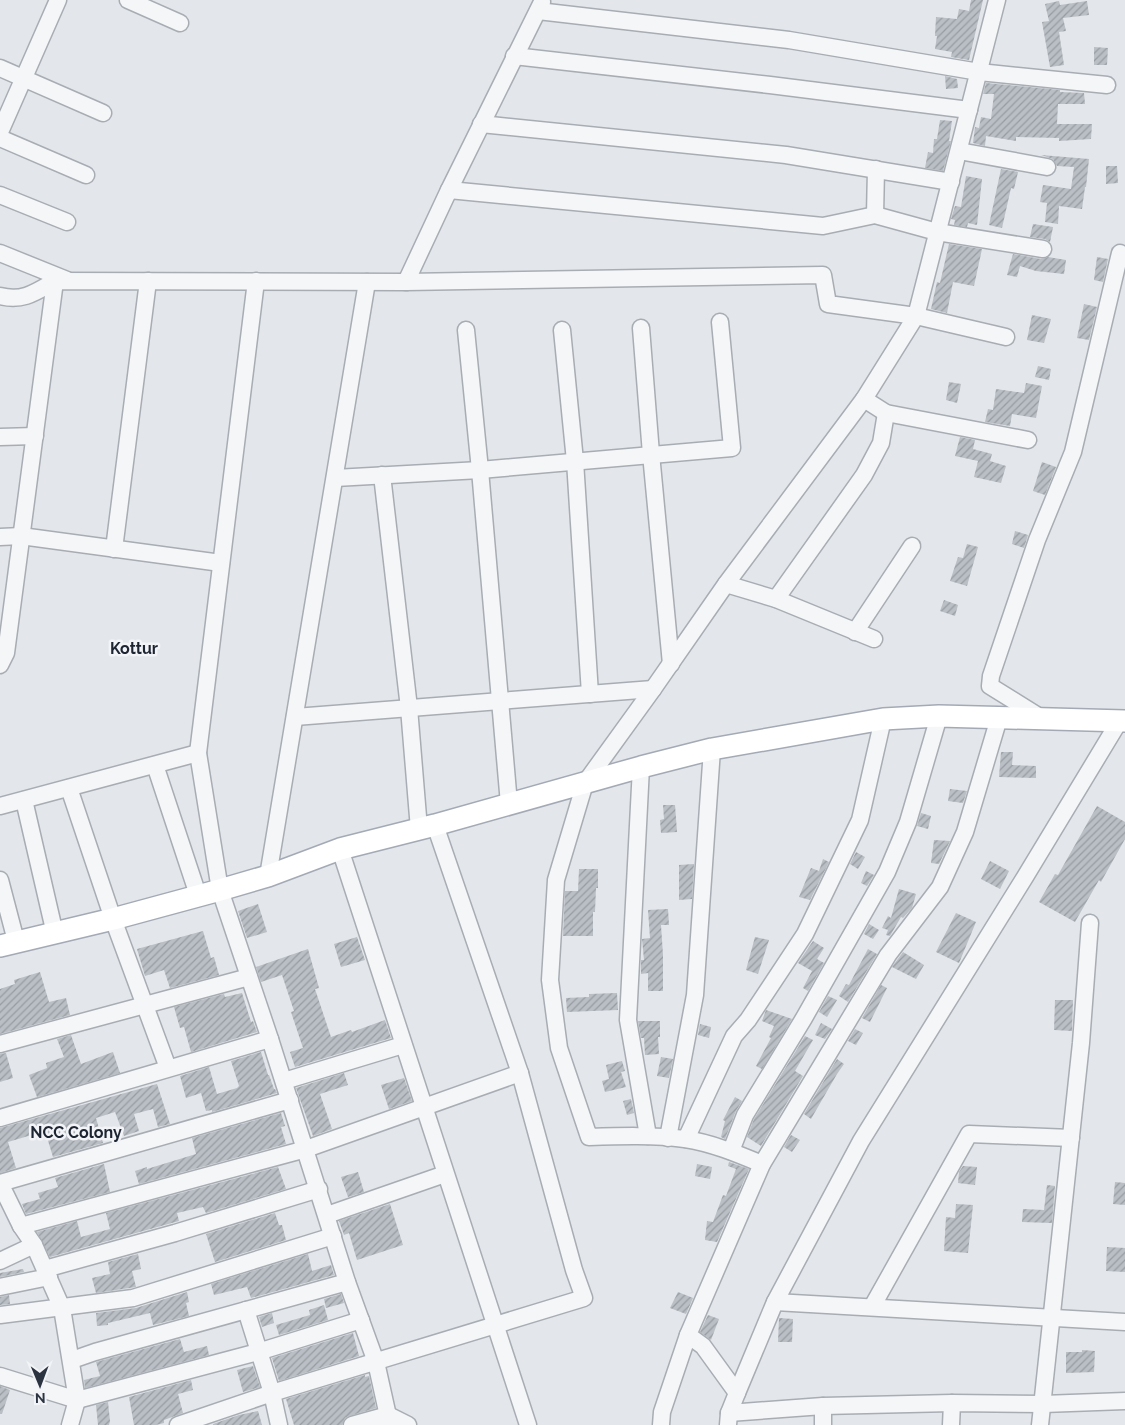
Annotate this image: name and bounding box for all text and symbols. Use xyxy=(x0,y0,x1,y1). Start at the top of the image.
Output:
district label: Kottur xyxy=(110,639,158,658)
district label: NCC Colony xyxy=(30,1123,122,1142)
north arrow xyxy=(15,1360,65,1410)
text: N xyxy=(35,1390,46,1406)

